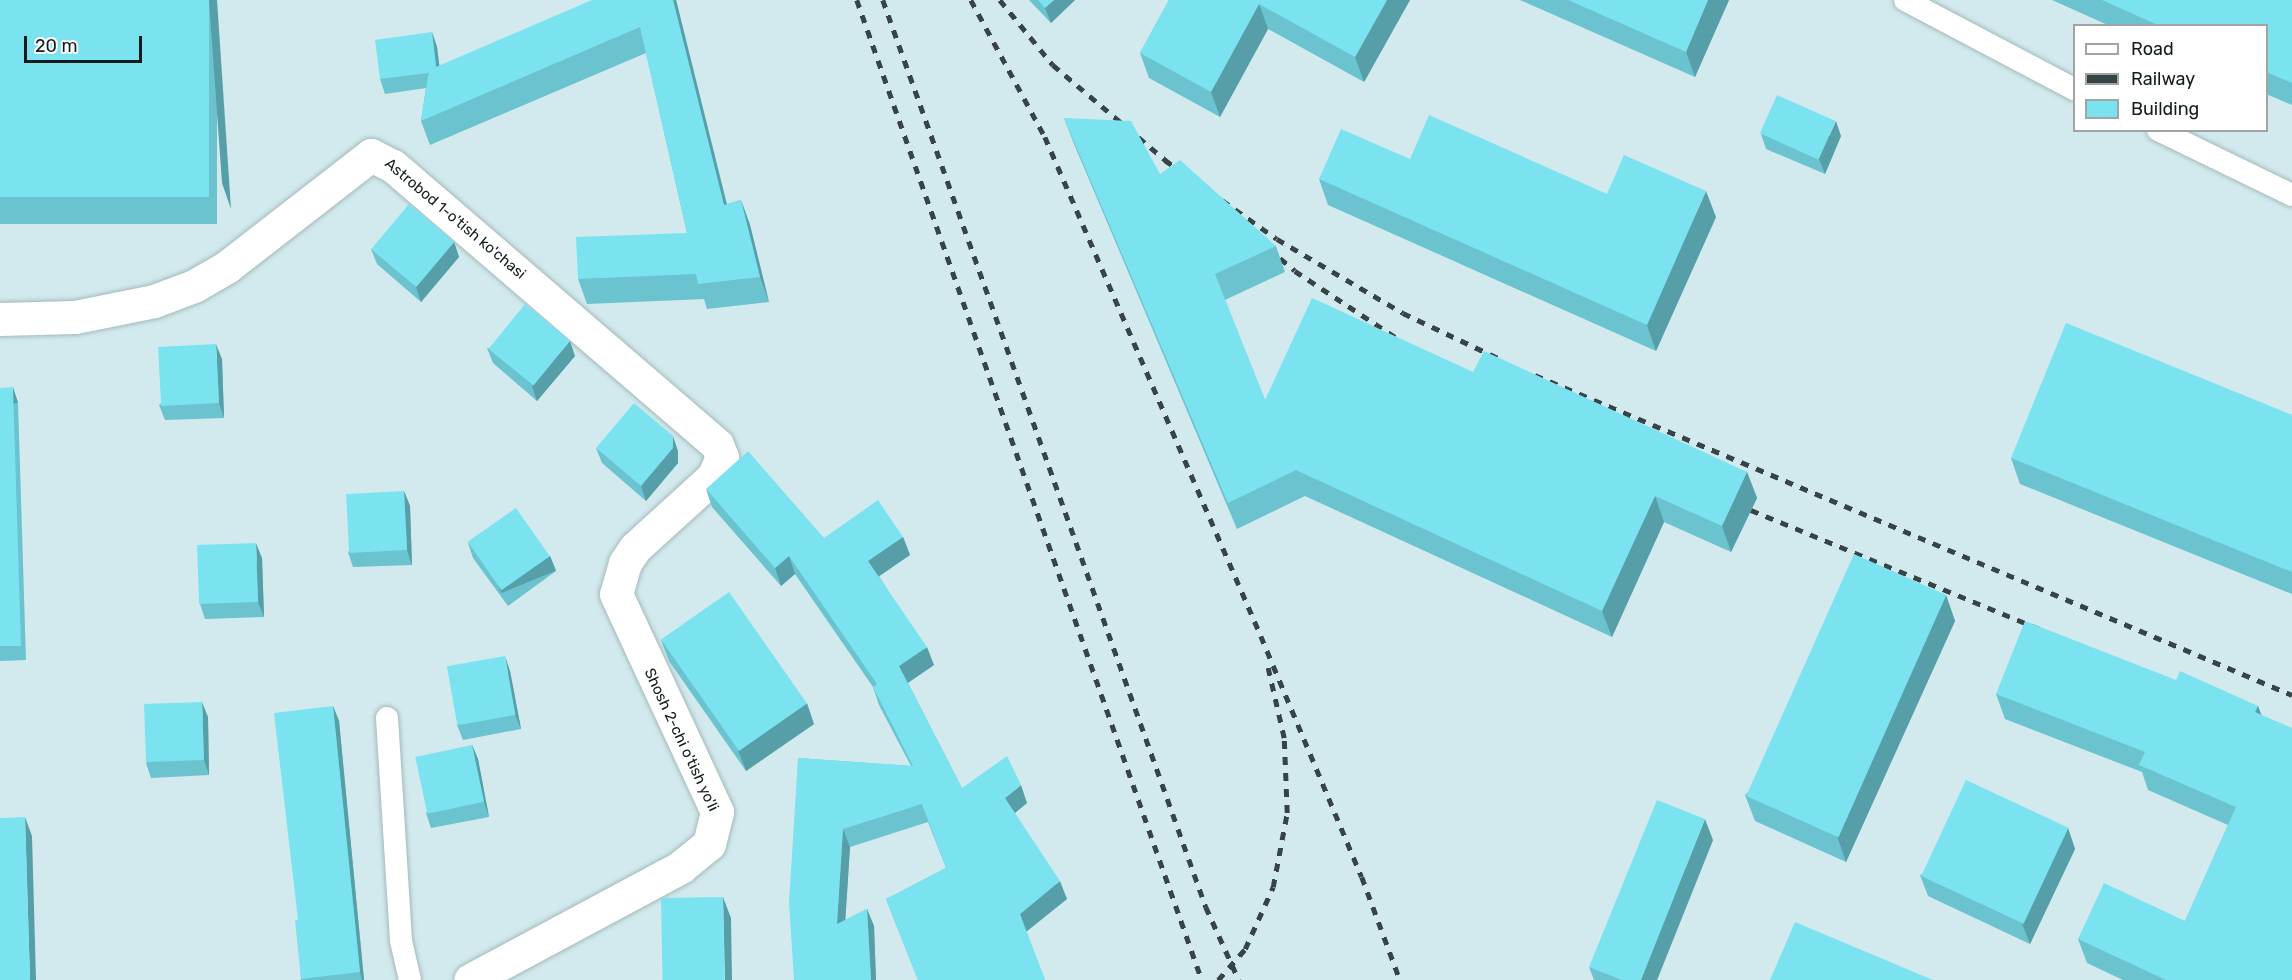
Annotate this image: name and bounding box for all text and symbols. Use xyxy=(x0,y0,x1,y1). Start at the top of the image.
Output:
scale bar xyxy=(27,24,146,62)
legend xyxy=(2073,24,2268,132)
text: 20 m xyxy=(35,35,77,57)
text: Road xyxy=(2131,38,2174,60)
text: Railway xyxy=(2131,68,2195,90)
text: Building xyxy=(2131,98,2199,120)
street label: Astrobod 1-o'tish ko'chasi xyxy=(381,155,529,283)
street label: Shosh 2-chi o'tish yo'li xyxy=(640,665,722,815)

